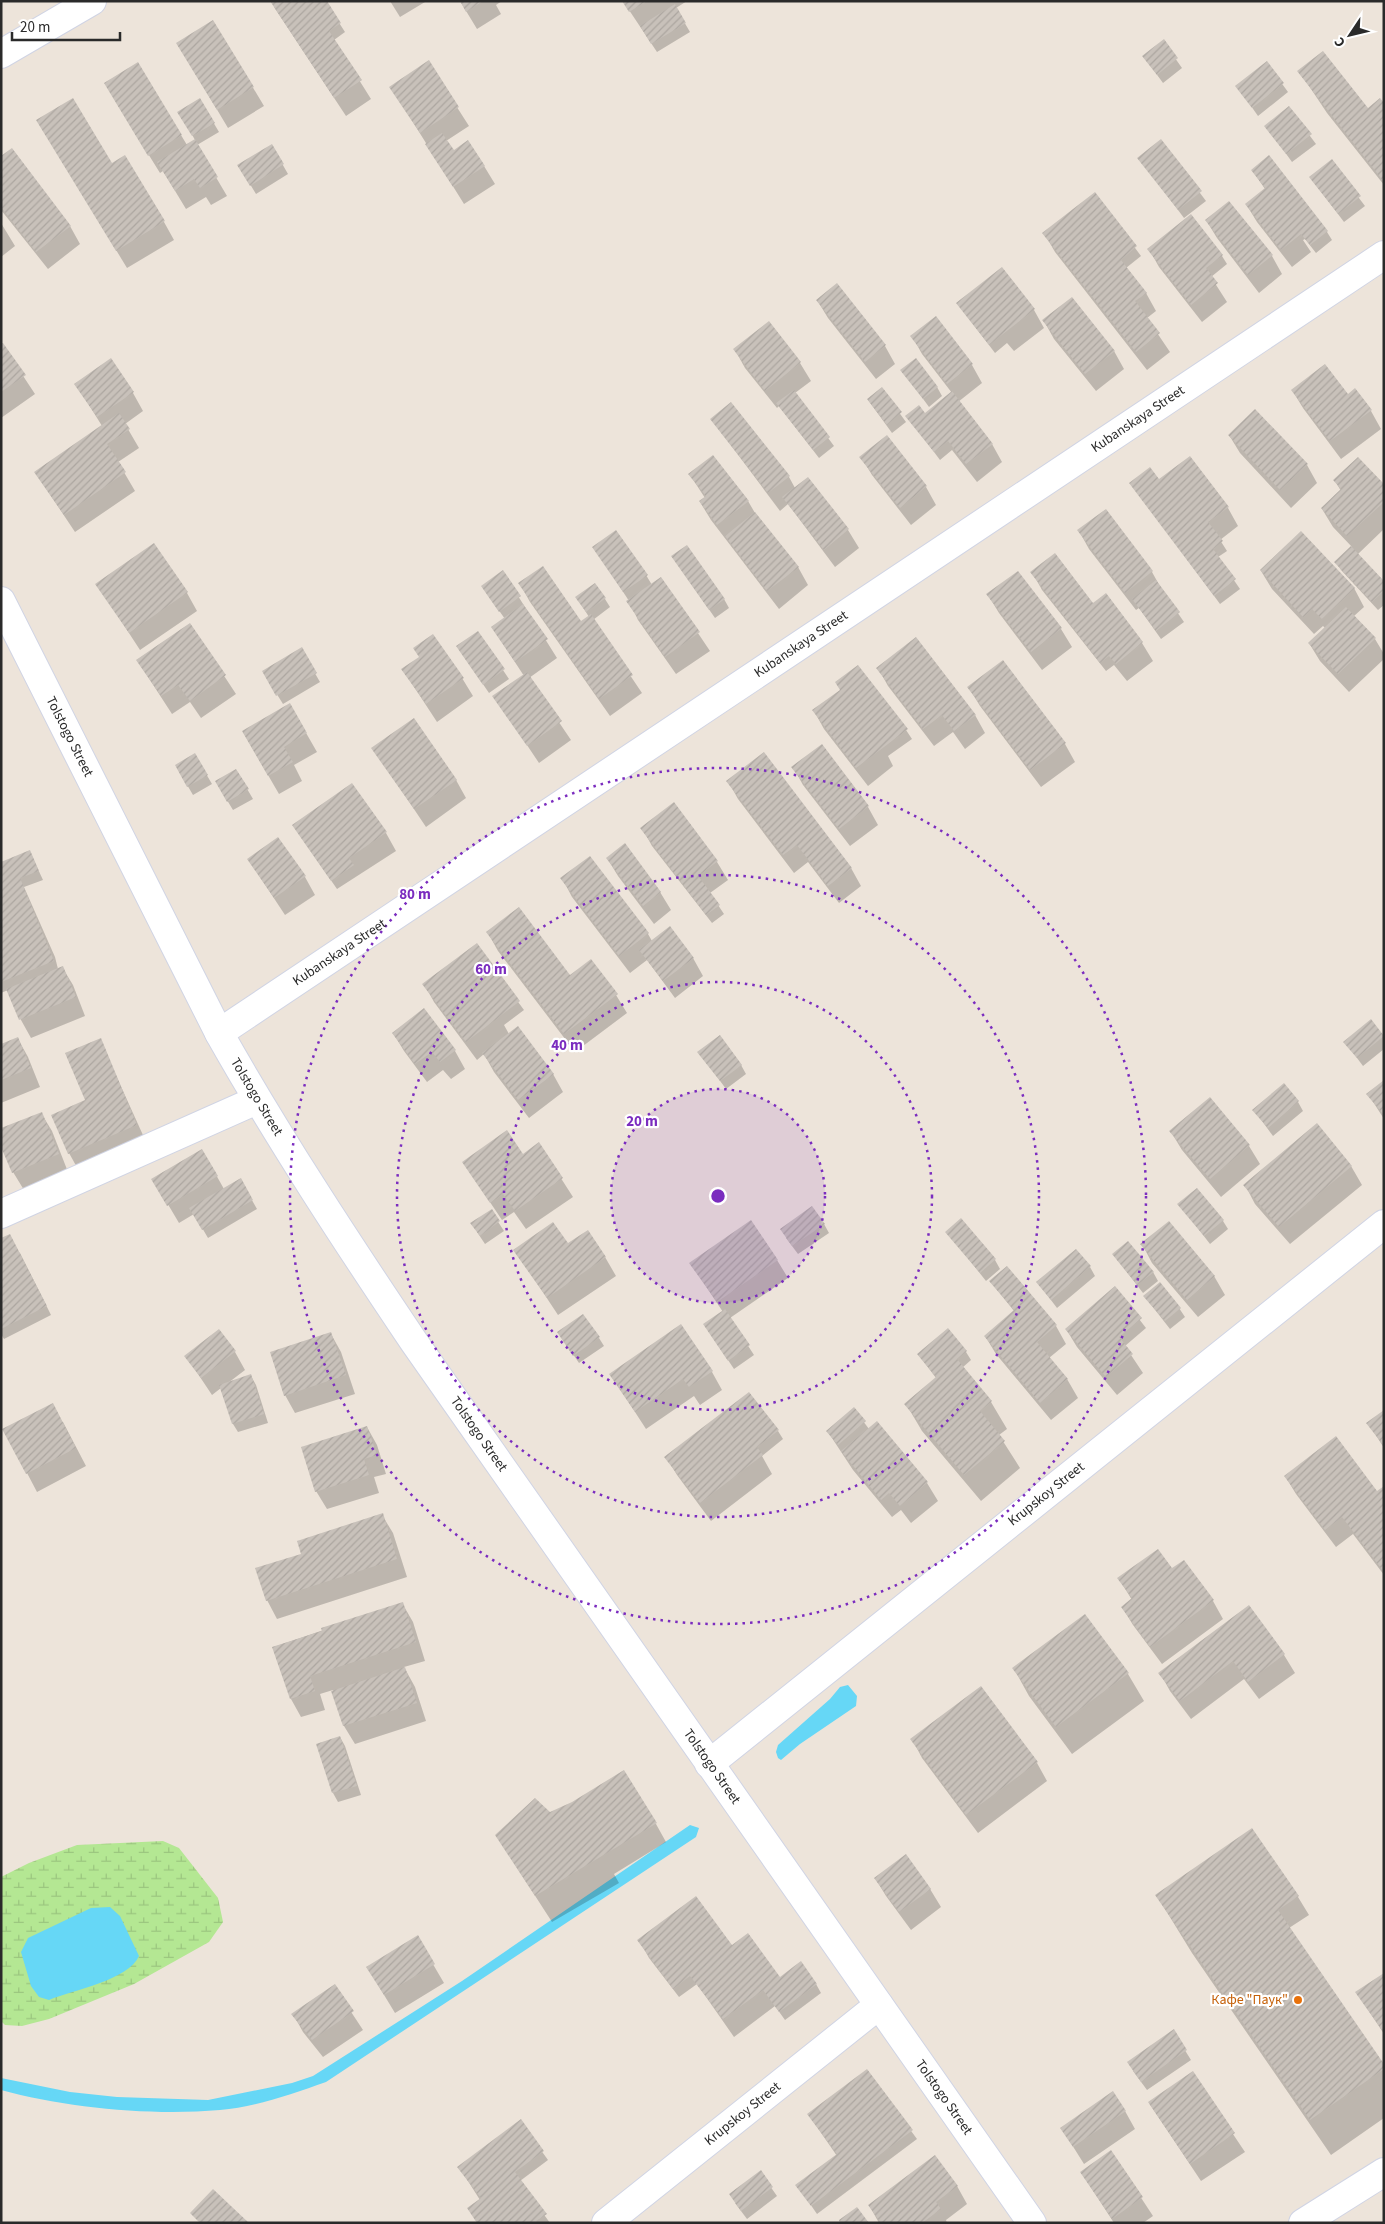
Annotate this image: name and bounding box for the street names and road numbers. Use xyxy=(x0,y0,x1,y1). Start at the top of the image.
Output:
street label: Kubanskaya Street xyxy=(1087,381,1189,458)
street label: Kubanskaya Street xyxy=(750,606,852,683)
street label: Tolstogo Street xyxy=(41,693,98,781)
street label: Kubanskaya Street xyxy=(289,914,391,991)
street label: Tolstogo Street xyxy=(225,1054,288,1140)
street label: Tolstogo Street xyxy=(445,1392,512,1476)
street label: Krupskoy Street xyxy=(1004,1457,1089,1531)
street label: Tolstogo Street xyxy=(678,1725,745,1809)
street label: Tolstogo Street xyxy=(910,2056,977,2139)
street label: Krupskoy Street xyxy=(700,2077,786,2151)

